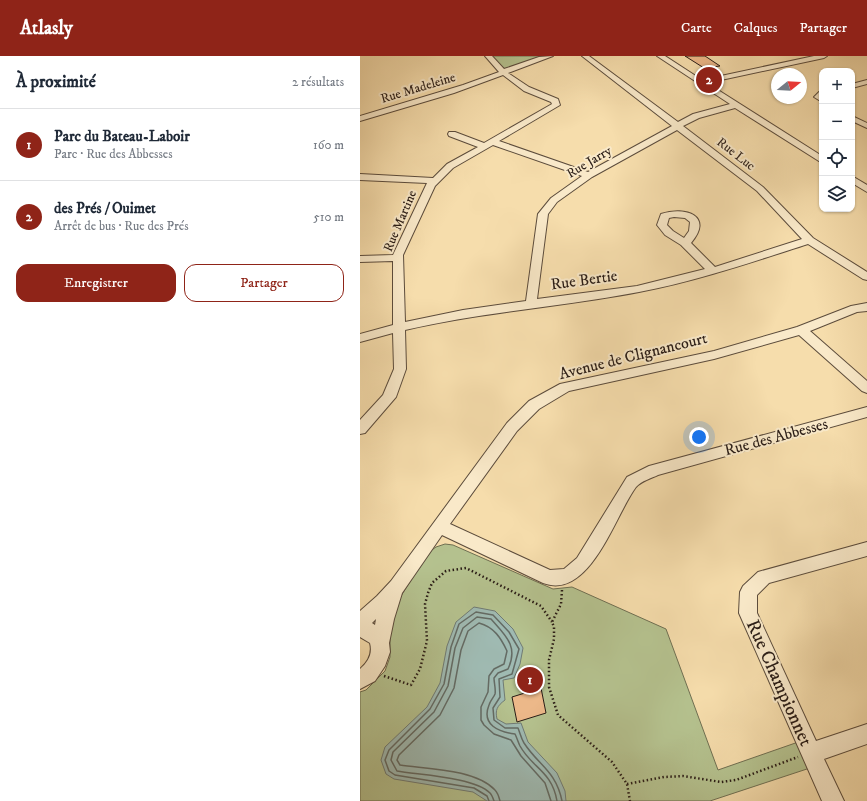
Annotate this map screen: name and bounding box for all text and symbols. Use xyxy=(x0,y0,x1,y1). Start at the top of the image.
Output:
text: Atlasly xyxy=(20,17,73,40)
text: Carte xyxy=(681,19,712,37)
text: Calques xyxy=(734,19,777,37)
text: Partager xyxy=(799,19,847,37)
pin: 2 xyxy=(696,65,722,95)
north arrow xyxy=(771,68,807,104)
map controls xyxy=(819,68,855,212)
button: + xyxy=(819,68,855,104)
street label: Rue Madeleine xyxy=(379,69,457,107)
text: À proximité xyxy=(16,71,96,93)
text: 2 résultats xyxy=(292,74,344,90)
button: − xyxy=(819,104,855,140)
text: Parc du Bateau-Laboir xyxy=(54,127,190,146)
street label: Rue Luc xyxy=(714,134,759,174)
text: 1 xyxy=(27,137,31,153)
text: 160 m xyxy=(313,137,344,153)
button: locate xyxy=(819,140,855,176)
street label: Rue Jarry xyxy=(564,142,615,182)
text: Parc · Rue des Abbesses xyxy=(54,146,173,162)
button: layers xyxy=(819,176,855,212)
street label: Rue Martine xyxy=(380,188,420,254)
text: des Prés / Ouimet xyxy=(54,199,156,218)
text: 2 xyxy=(26,209,32,225)
text: 510 m xyxy=(313,209,344,225)
text: Arrêt de bus · Rue des Prés xyxy=(54,218,189,234)
button: Enregistrer xyxy=(16,264,176,302)
button: Partager xyxy=(184,264,344,302)
street label: Rue Bertie xyxy=(549,265,619,295)
street label: Avenue de Clignancourt xyxy=(557,328,709,384)
street label: Rue des Abbesses xyxy=(722,414,830,460)
your location xyxy=(689,427,709,447)
street label: Rue Championnet xyxy=(741,616,817,750)
pin: 1 xyxy=(517,665,543,695)

